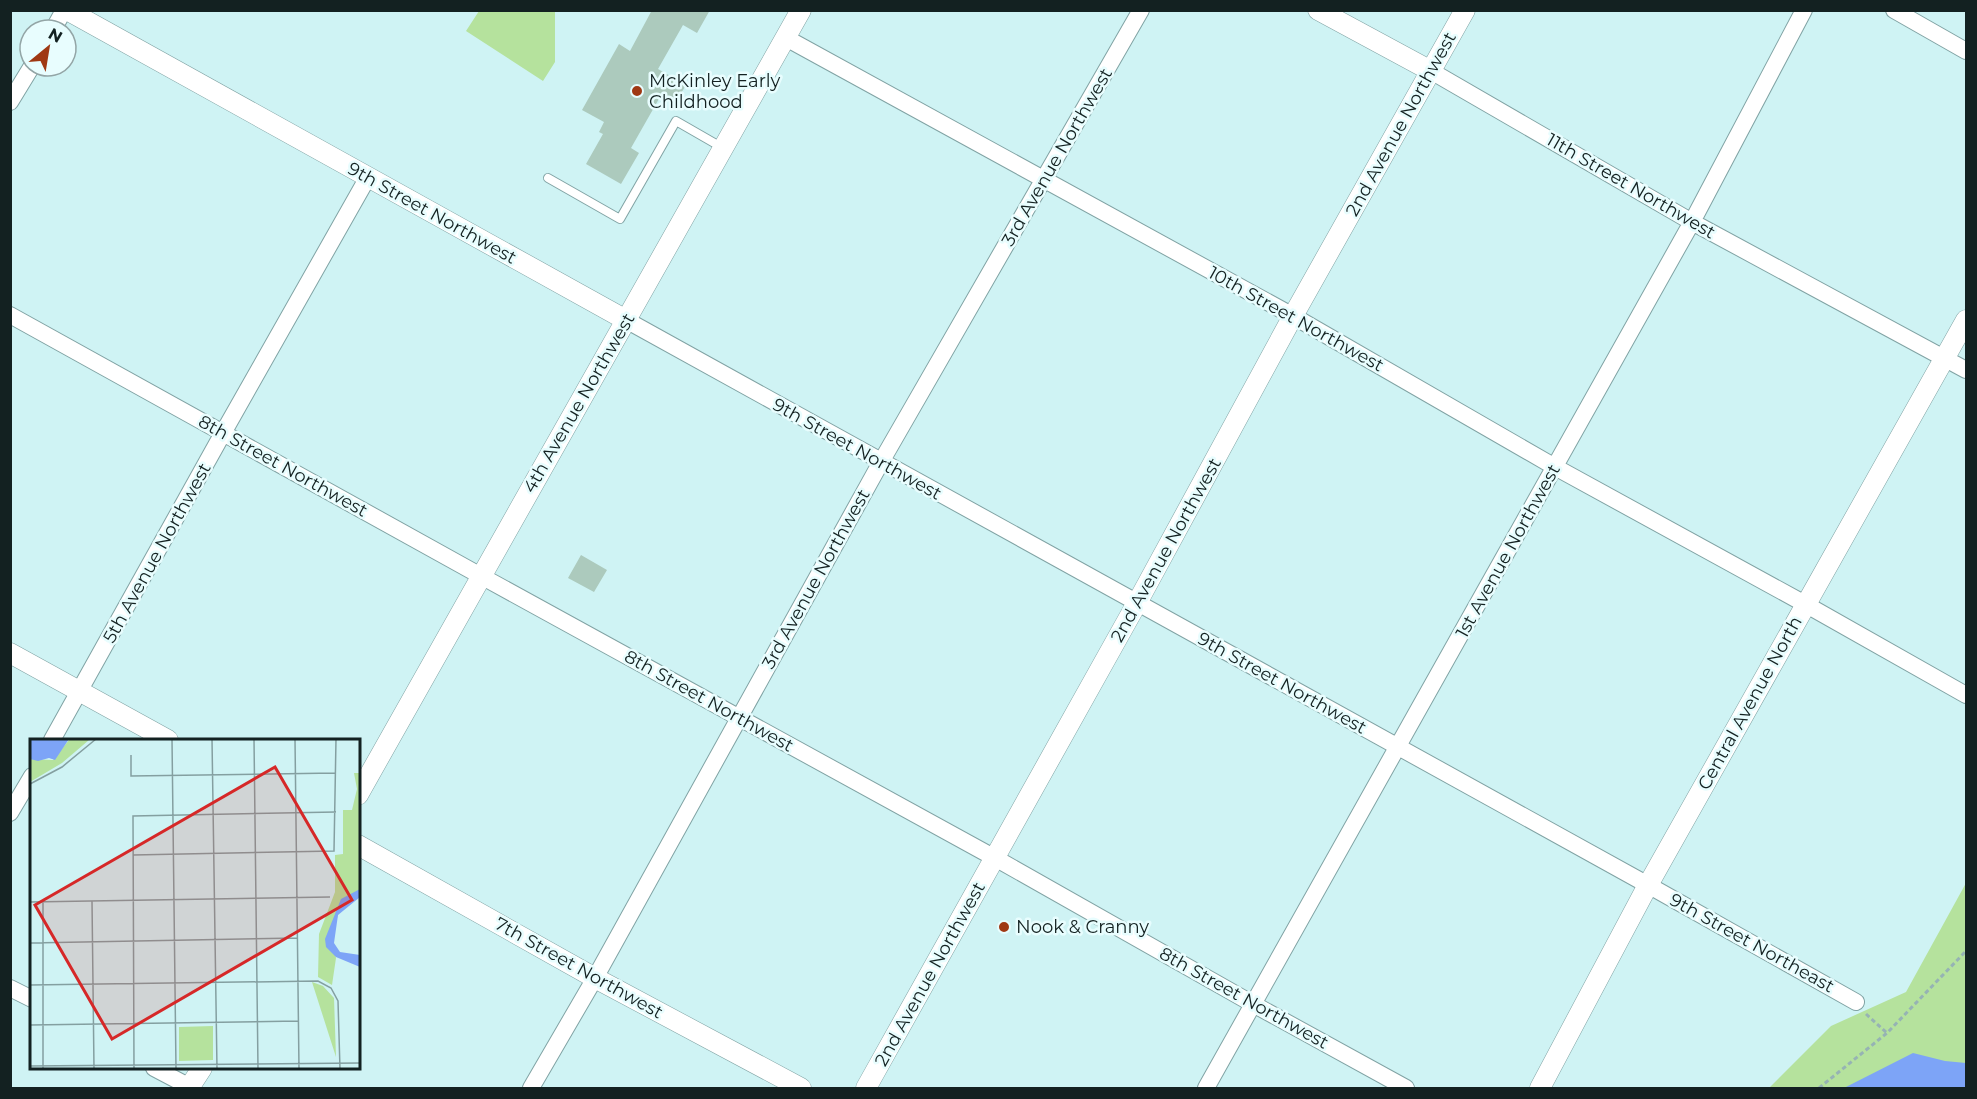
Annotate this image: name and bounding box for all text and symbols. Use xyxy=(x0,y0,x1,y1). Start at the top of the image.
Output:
north arrow xyxy=(18,18,78,78)
text: N xyxy=(45,24,66,47)
street label: 2nd Avenue Northwest xyxy=(1341,28,1461,220)
street label: 3rd Avenue Northwest xyxy=(997,64,1117,250)
place label: McKinley Early Childhood xyxy=(649,70,781,113)
marker: McKinley Early Childhood xyxy=(630,84,644,98)
street label: 11th Street Northwest xyxy=(1543,129,1719,243)
street label: 9th Street Northwest xyxy=(344,157,520,269)
street label: 10th Street Northwest xyxy=(1204,262,1388,376)
street label: 4th Avenue Northwest xyxy=(518,309,640,497)
street label: 9th Street Northwest xyxy=(769,393,945,505)
street label: 8th Street Northwest xyxy=(195,410,371,522)
street label: 2nd Avenue Northwest xyxy=(1106,454,1226,646)
street label: 5th Avenue Northwest xyxy=(98,459,216,647)
street label: 1st Avenue Northwest xyxy=(1451,460,1565,642)
street label: 3rd Avenue Northwest xyxy=(757,485,875,673)
street label: Central Avenue North xyxy=(1693,612,1807,794)
street label: 9th Street Northwest xyxy=(1194,627,1370,739)
street label: 8th Street Northwest xyxy=(621,645,797,757)
inset map xyxy=(30,739,360,1069)
street label: 2nd Avenue Northwest xyxy=(870,878,990,1070)
street label: 9th Street Northeast xyxy=(1666,889,1838,997)
street label: 7th Street Northwest xyxy=(491,913,667,1023)
place label: Nook & Cranny xyxy=(1016,916,1149,938)
marker: Nook & Cranny xyxy=(997,920,1011,934)
street label: 8th Street Northwest xyxy=(1156,942,1332,1054)

